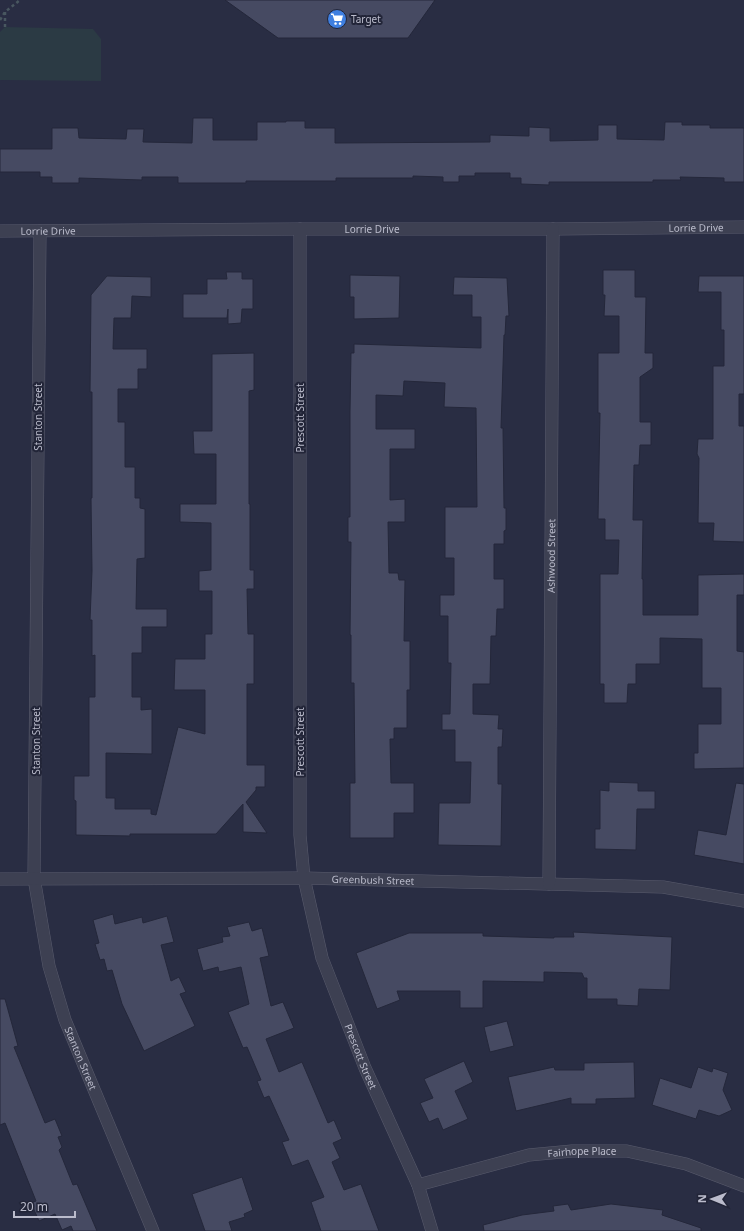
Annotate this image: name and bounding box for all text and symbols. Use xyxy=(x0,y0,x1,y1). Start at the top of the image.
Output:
supermarket icon: Target xyxy=(326,8,348,30)
place label: Target xyxy=(351,12,381,26)
street label: Lorrie Drive xyxy=(668,220,724,235)
street label: Lorrie Drive xyxy=(344,222,400,236)
street label: Lorrie Drive xyxy=(20,223,76,238)
street label: Stanton Street xyxy=(31,383,45,451)
street label: Prescott Street xyxy=(293,383,307,453)
street label: Ashwood Street xyxy=(544,519,558,593)
street label: Stanton Street xyxy=(29,707,43,775)
street label: Prescott Street xyxy=(293,707,307,777)
street label: Greenbush Street xyxy=(332,872,415,888)
street label: Prescott Street xyxy=(341,1022,381,1092)
street label: Stanton Street xyxy=(61,1024,101,1092)
street label: Fairhope Place xyxy=(547,1144,617,1160)
north arrow xyxy=(692,1179,732,1219)
scale bar xyxy=(14,1193,75,1219)
text: N xyxy=(694,1194,709,1203)
text: 20 m xyxy=(20,1198,48,1215)

